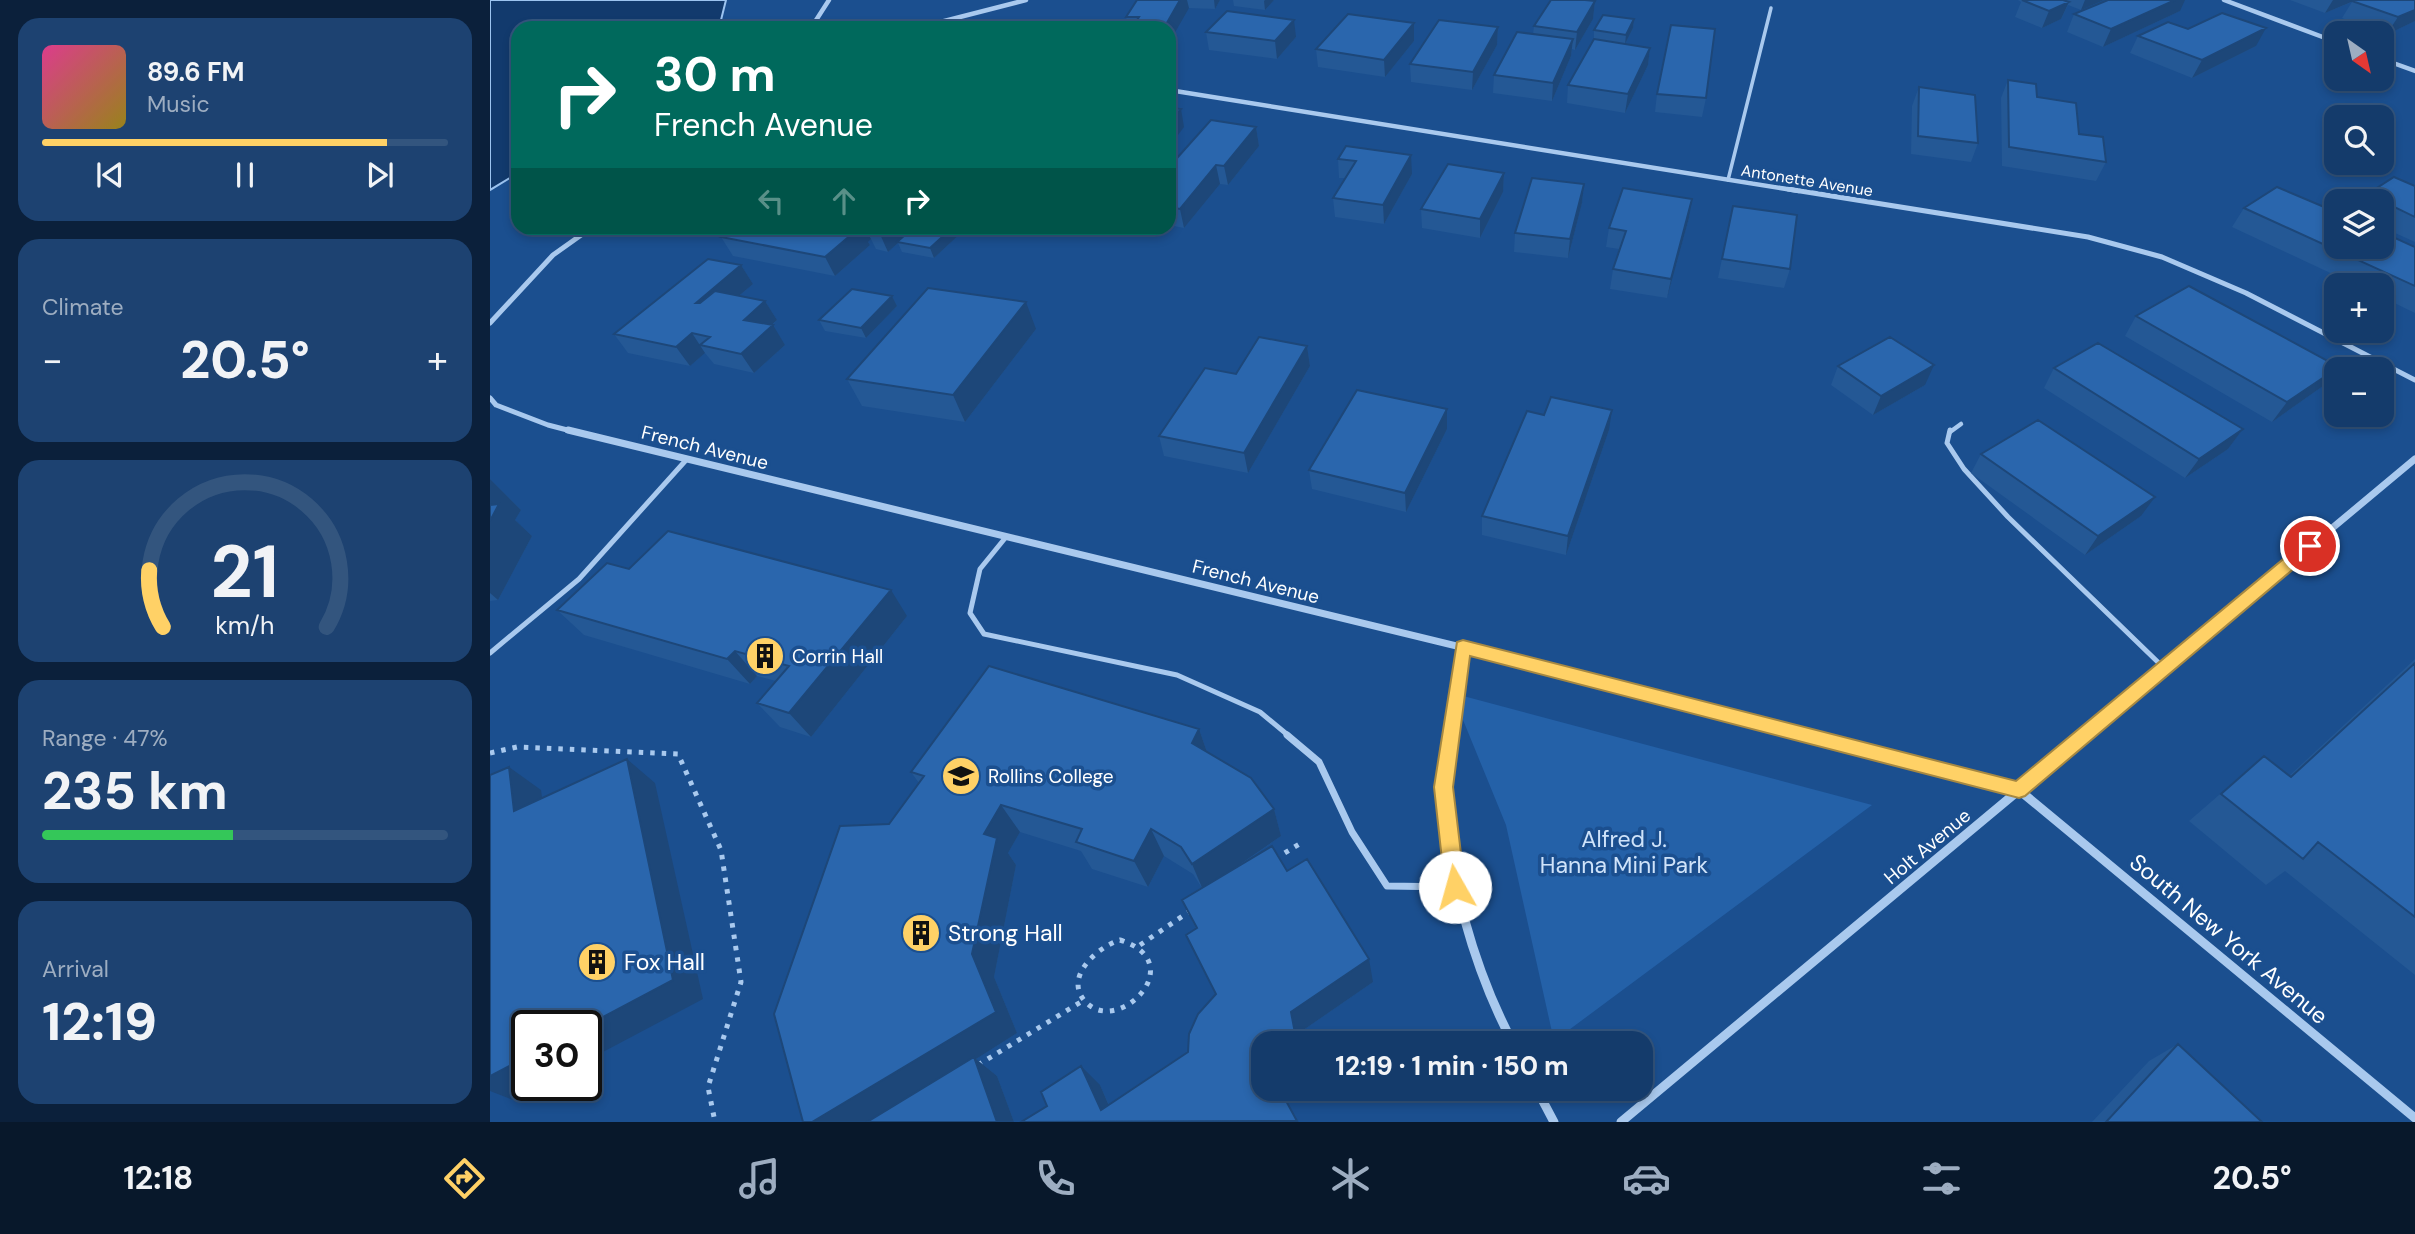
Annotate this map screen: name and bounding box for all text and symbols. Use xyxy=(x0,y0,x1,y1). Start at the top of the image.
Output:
north arrow xyxy=(2324,21,2394,91)
map controls xyxy=(2324,21,2394,427)
text: 30 m xyxy=(654,42,776,106)
icon: right xyxy=(539,49,630,140)
text: 89.6 FM xyxy=(147,55,244,89)
text: Music xyxy=(147,89,210,119)
text: French Avenue xyxy=(654,104,873,146)
button: search xyxy=(2324,105,2394,175)
icon: previous xyxy=(91,156,129,194)
icon: pause xyxy=(226,156,264,194)
icon: next xyxy=(361,156,399,194)
street label: Antonette Avenue xyxy=(1739,160,1874,201)
icon: left xyxy=(752,182,790,220)
icon: ahead xyxy=(825,182,863,220)
icon: right xyxy=(898,182,936,220)
button: layers xyxy=(2324,189,2394,259)
button: + xyxy=(2324,273,2394,343)
text: Climate xyxy=(42,292,124,322)
text: 20.5° xyxy=(180,326,310,394)
text: − xyxy=(42,335,63,385)
text: + xyxy=(427,335,448,385)
button: − xyxy=(2324,357,2394,427)
street label: French Avenue xyxy=(639,420,771,475)
pin xyxy=(2280,516,2340,576)
text: 21 xyxy=(211,525,279,620)
icon: arrive xyxy=(2291,527,2329,565)
street label: French Avenue xyxy=(1190,554,1322,609)
text: km/h xyxy=(215,609,275,642)
building icon: Corrin Hall xyxy=(744,635,786,677)
place label: Corrin Hall xyxy=(792,644,883,669)
text: Range · 47% xyxy=(42,723,168,753)
school or university icon: Rollins College xyxy=(940,755,982,797)
text: 235 km xyxy=(42,757,228,825)
place label: Rollins College xyxy=(988,764,1114,789)
street label: Holt Avenue xyxy=(1879,803,1976,890)
park label: Alfred J. Hanna Mini Park xyxy=(1540,824,1709,880)
street label: South New York Avenue xyxy=(2124,847,2334,1031)
position arrow xyxy=(1418,850,1492,924)
building icon: Strong Hall xyxy=(900,912,942,954)
place label: Strong Hall xyxy=(948,918,1063,948)
building icon: Fox Hall xyxy=(576,941,618,983)
place label: Fox Hall xyxy=(624,947,705,977)
text: Arrival xyxy=(42,954,109,984)
text: 12:19 xyxy=(42,988,157,1056)
speed limit sign: 30 xyxy=(511,1010,602,1101)
text: 12:19 · 1 min · 150 m xyxy=(1335,1049,1569,1083)
icon: directions xyxy=(440,1154,489,1203)
icon: music xyxy=(735,1154,784,1203)
icon: phone xyxy=(1031,1154,1080,1203)
icon: climate xyxy=(1326,1154,1375,1203)
icon: car xyxy=(1622,1154,1671,1203)
icon: filters xyxy=(1917,1154,1966,1203)
text: 12:18 xyxy=(123,1157,193,1199)
text: 20.5° xyxy=(2213,1157,2292,1199)

